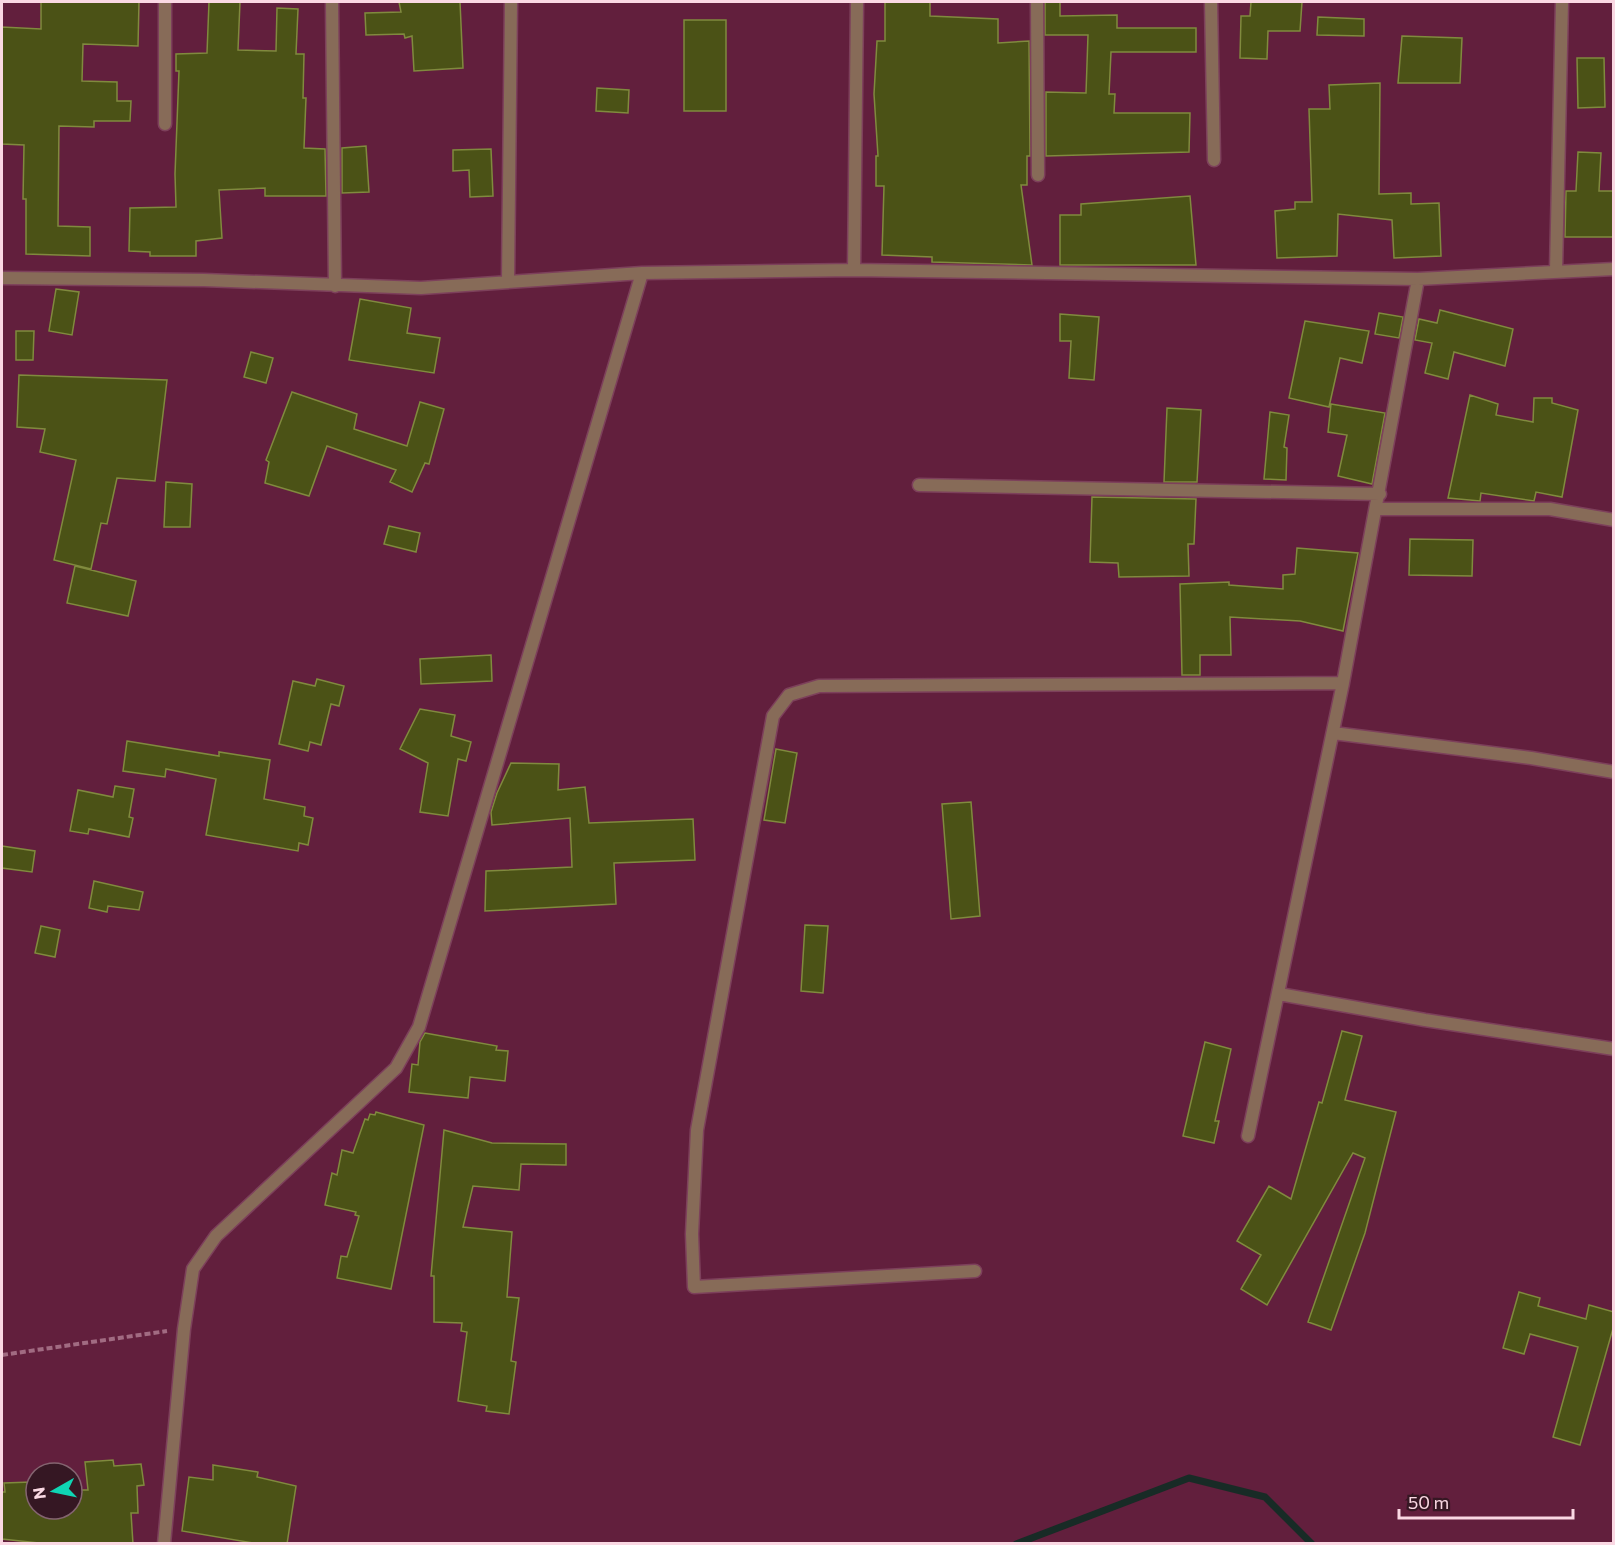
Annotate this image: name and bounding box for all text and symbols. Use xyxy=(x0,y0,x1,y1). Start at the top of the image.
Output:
north arrow xyxy=(24,1461,84,1521)
scale bar xyxy=(1399,1482,1573,1520)
text: N xyxy=(28,1486,49,1501)
text: 50 m xyxy=(1408,1491,1449,1513)

